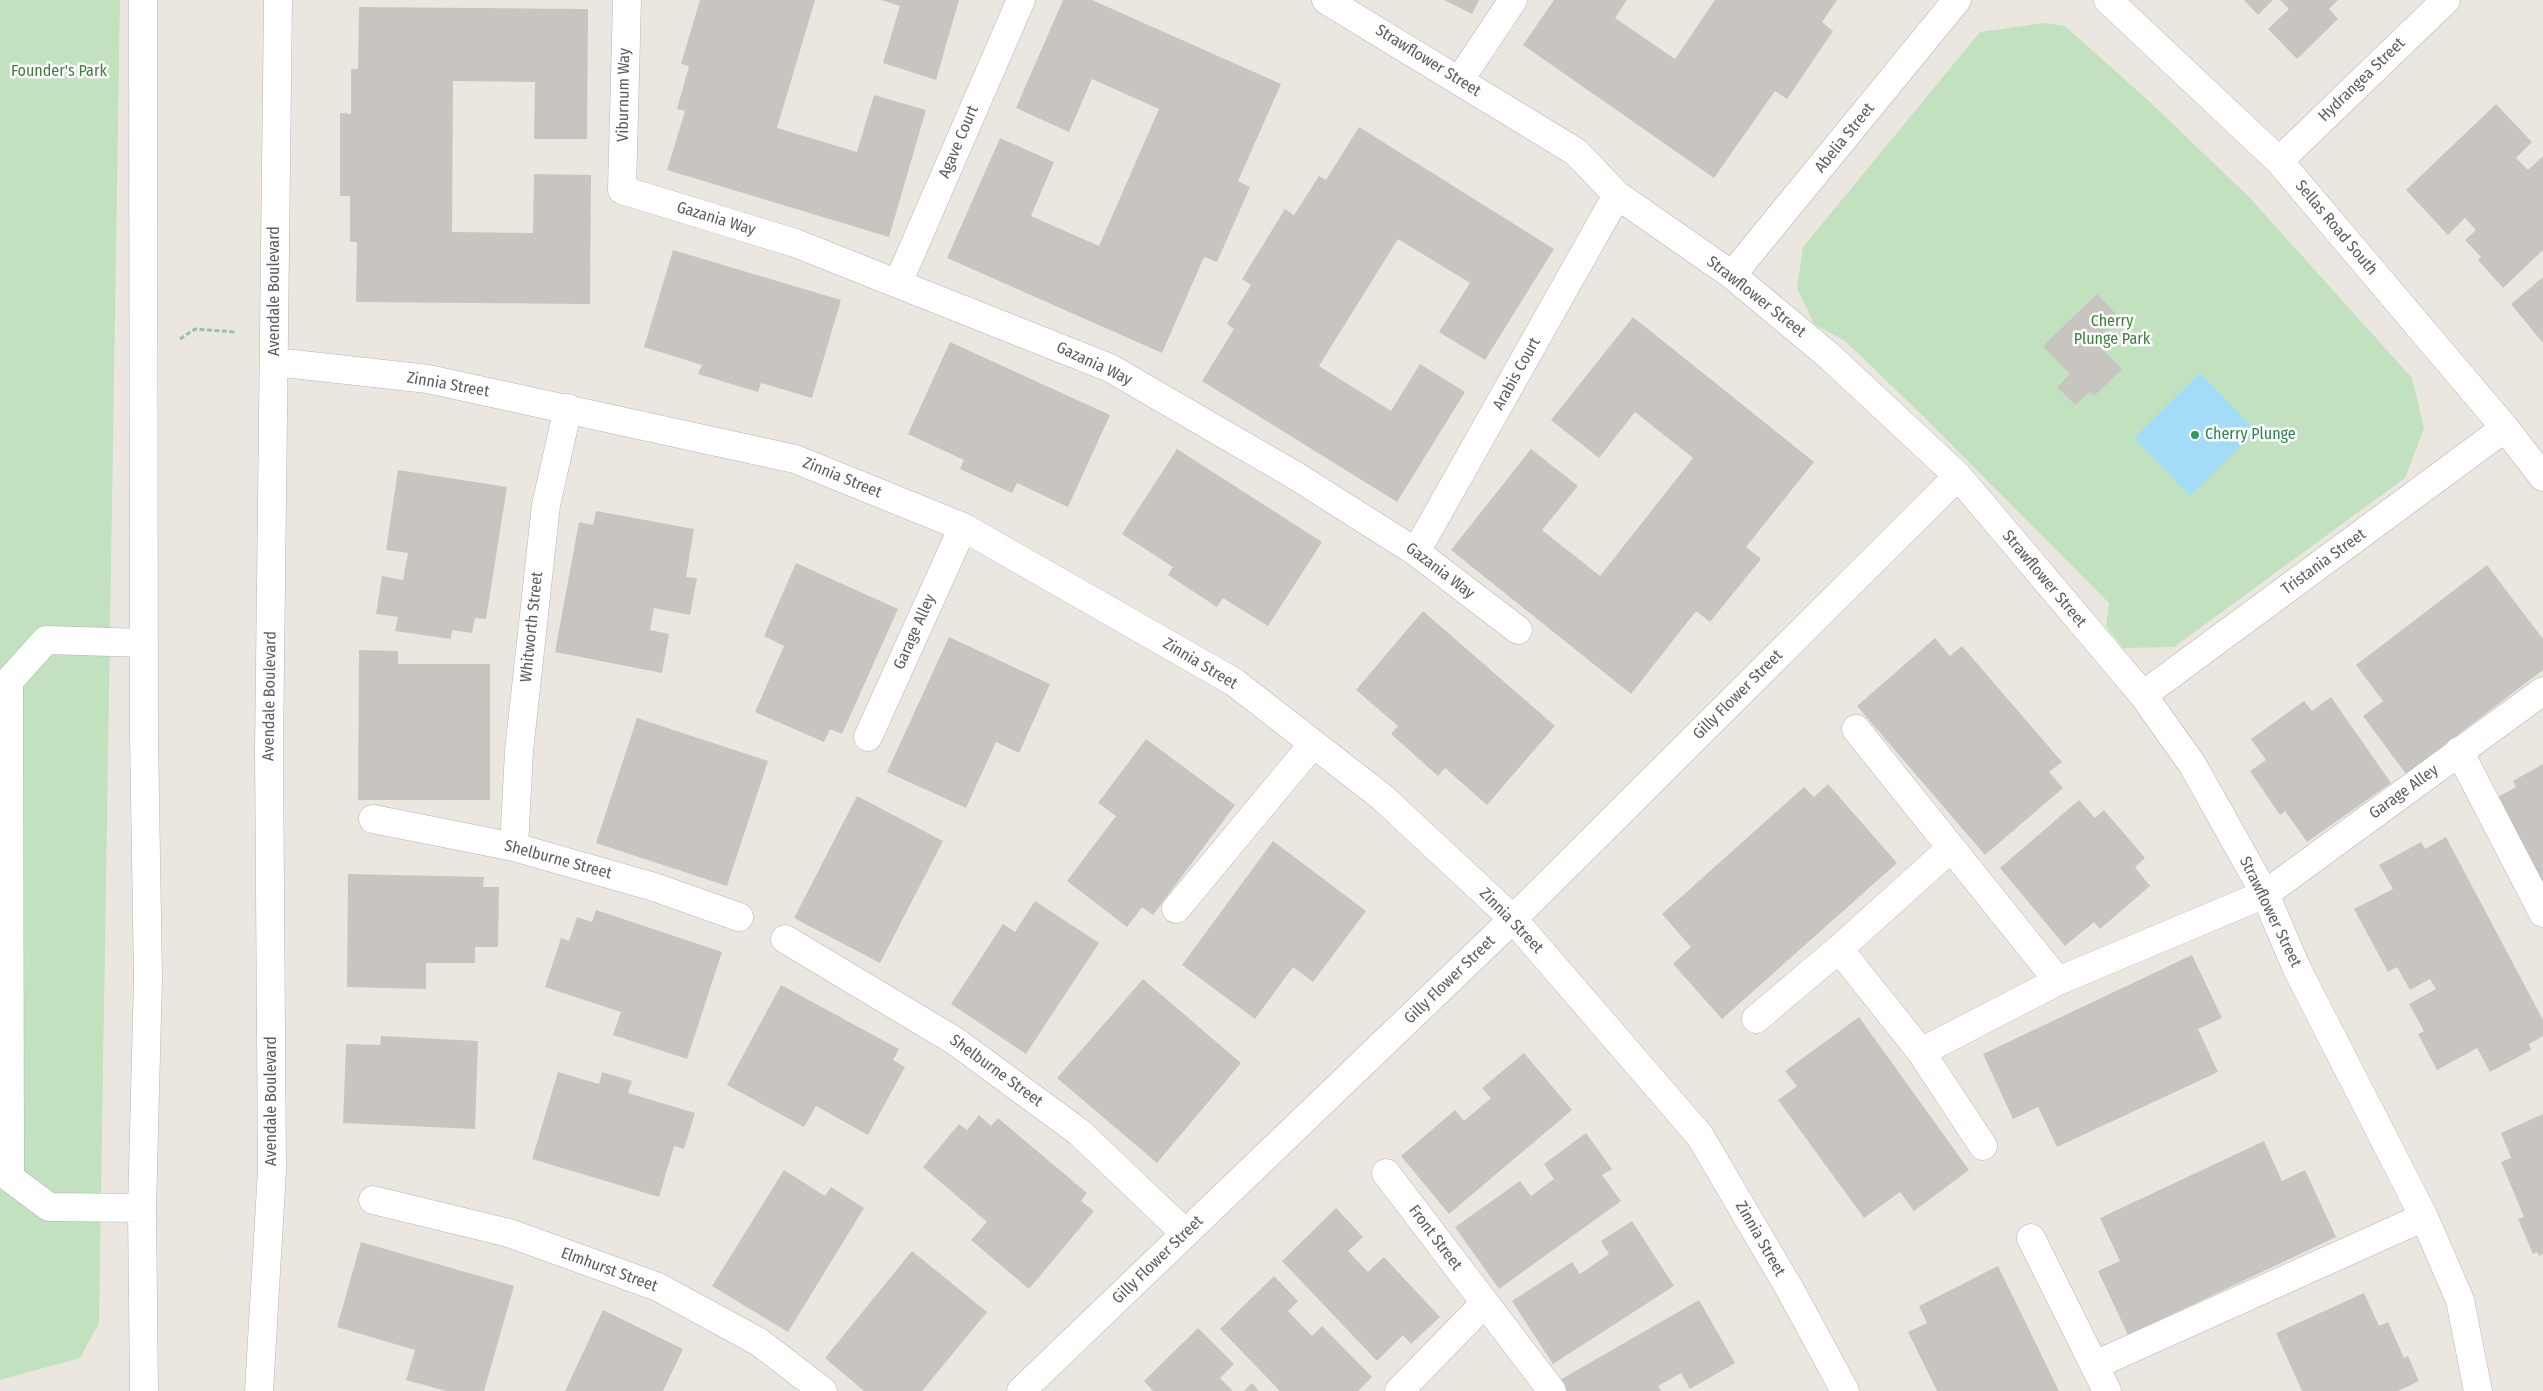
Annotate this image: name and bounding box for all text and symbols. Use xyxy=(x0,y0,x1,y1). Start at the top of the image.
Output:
street label: Strawflower Street xyxy=(1372,21,1484,101)
street label: Hydrangea Street xyxy=(2315,34,2409,126)
street label: Viburnum Way xyxy=(614,48,634,142)
park label: Founder's Park xyxy=(11,62,107,82)
street label: Abelia Street xyxy=(1811,99,1879,177)
street label: Agave Court xyxy=(935,103,983,181)
street label: Sellas Road South xyxy=(2291,177,2381,279)
street label: Gazania Way xyxy=(674,198,758,240)
street label: Avendale Boulevard xyxy=(265,226,285,356)
street label: Strawflower Street xyxy=(1703,252,1809,342)
park label: Cherry Plunge Park xyxy=(2074,312,2150,350)
street label: Arabis Court xyxy=(1489,334,1545,414)
street label: Gazania Way xyxy=(1053,338,1135,390)
street label: Zinnia Street xyxy=(405,368,491,402)
place label: Cherry Plunge xyxy=(2205,425,2296,445)
marker: Cherry Plunge xyxy=(2189,429,2201,441)
street label: Zinnia Street xyxy=(800,453,884,503)
street label: Tristania Street xyxy=(2278,525,2370,599)
street label: Strawflower Street xyxy=(1998,527,2090,631)
street label: Gazania Way xyxy=(1402,539,1478,603)
street label: Whitworth Street xyxy=(517,571,547,683)
street label: Garage Alley xyxy=(890,591,940,673)
street label: Avendale Boulevard xyxy=(259,631,281,761)
street label: Zinnia Street xyxy=(1159,634,1241,694)
street label: Gilly Flower Street xyxy=(1689,646,1787,744)
street label: Garage Alley xyxy=(2366,761,2442,823)
street label: Shelburne Street xyxy=(502,836,614,884)
street label: Strawflower Street xyxy=(2235,854,2305,970)
street label: Zinnia Street xyxy=(1475,884,1547,958)
street label: Gilly Flower Street xyxy=(1401,932,1499,1028)
street label: Shelburne Street xyxy=(946,1031,1046,1111)
street label: Avendale Boulevard xyxy=(262,1036,282,1166)
street label: Zinnia Street xyxy=(1731,1198,1789,1280)
street label: Front Street xyxy=(1404,1202,1466,1274)
street label: Gilly Flower Street xyxy=(1109,1212,1207,1308)
street label: Elmhurst Street xyxy=(558,1244,660,1296)

